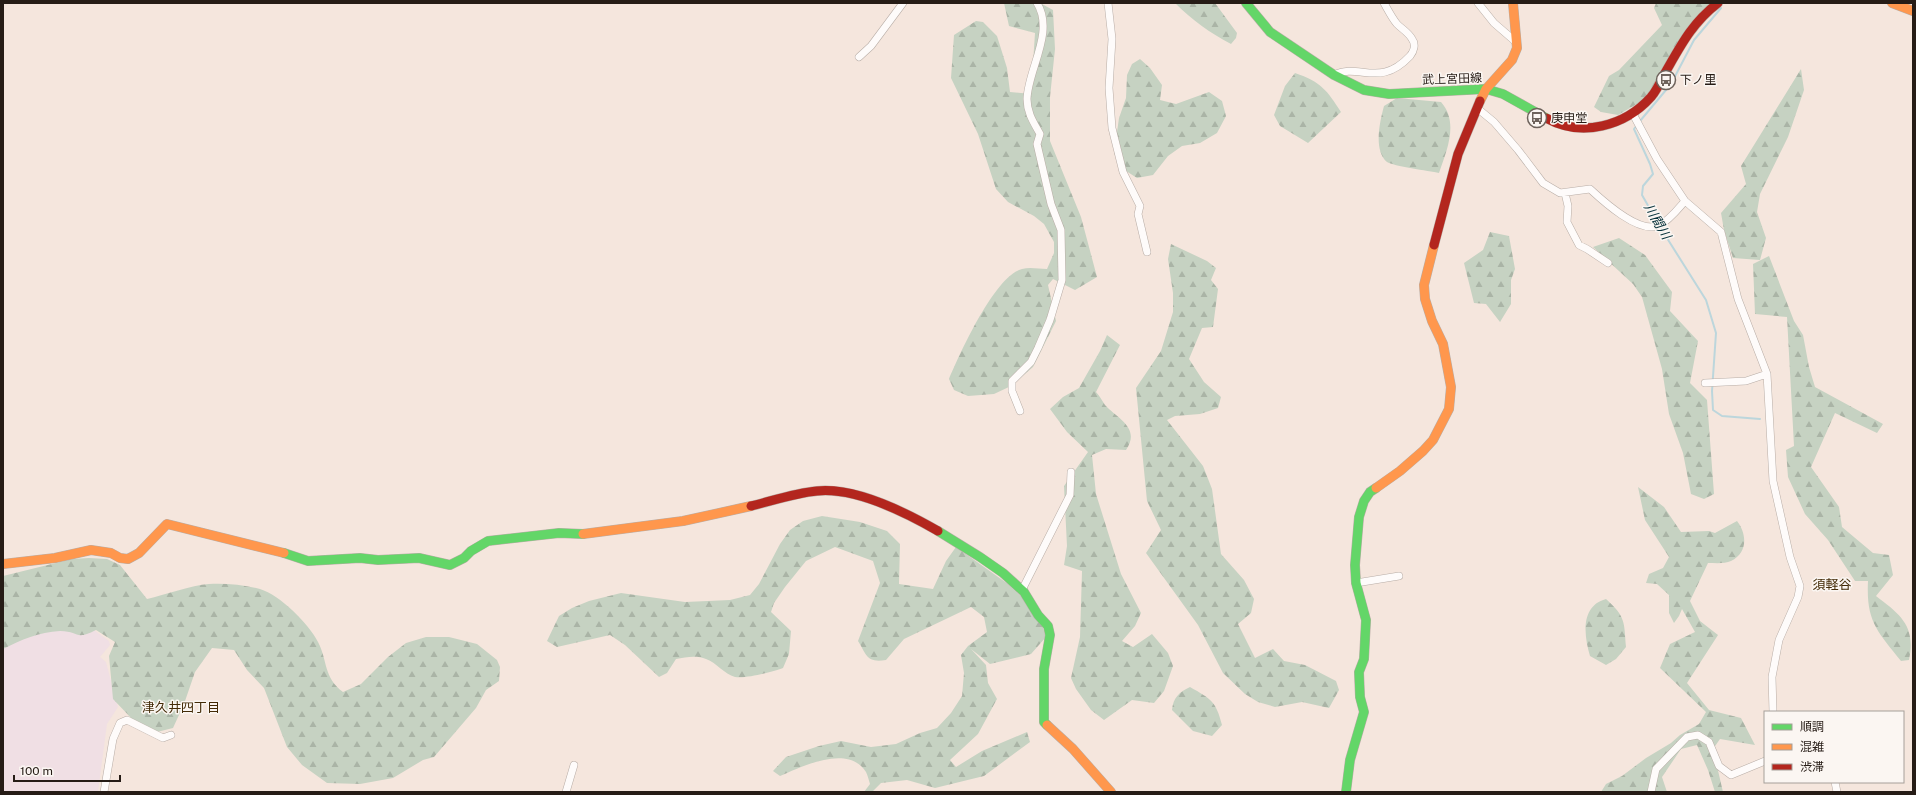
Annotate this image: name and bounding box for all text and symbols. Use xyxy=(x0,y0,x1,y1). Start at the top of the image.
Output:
bus stop icon: 下ノ里 xyxy=(1655,69,1677,91)
street label: 武上宮田線 xyxy=(1422,71,1482,87)
place label: 下ノ里 xyxy=(1680,73,1716,87)
bus stop icon: 庚申堂 xyxy=(1526,107,1548,129)
place label: 庚申堂 xyxy=(1551,111,1587,125)
water label: 川間川 xyxy=(1641,201,1675,244)
district label: 須軽谷 xyxy=(1812,577,1852,592)
district label: 津久井四丁目 xyxy=(142,700,220,715)
legend xyxy=(1764,711,1904,783)
text: 順調 xyxy=(1800,720,1824,734)
text: 混雑 xyxy=(1800,740,1824,754)
scale bar xyxy=(14,757,120,783)
text: 渋滞 xyxy=(1800,760,1824,774)
text: 100 m xyxy=(20,764,53,778)

